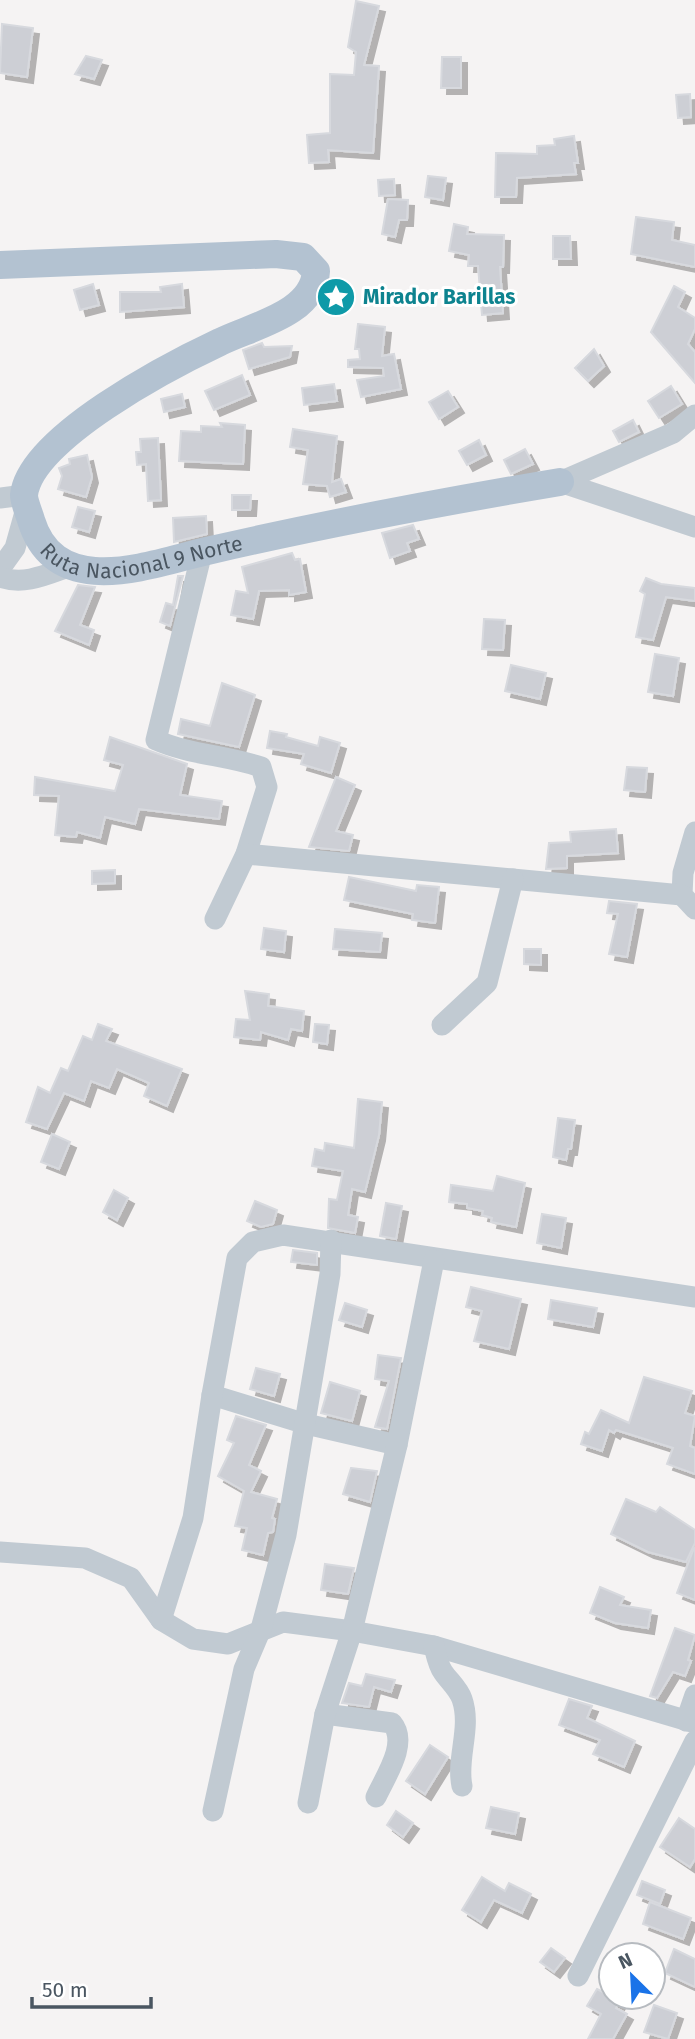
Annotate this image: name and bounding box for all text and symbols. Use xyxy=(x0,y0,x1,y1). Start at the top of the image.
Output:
place icon: Mirador Barillas xyxy=(315,276,357,318)
place label: Mirador Barillas xyxy=(363,284,516,310)
street label: Ruta Nacional 9 Norte xyxy=(41,525,251,553)
text: Ruta Nacional 9 Norte xyxy=(34,530,245,584)
north arrow xyxy=(597,1941,667,2011)
text: N xyxy=(615,1948,636,1974)
scale bar xyxy=(32,1966,150,2010)
text: 50 m xyxy=(42,1977,88,2003)

